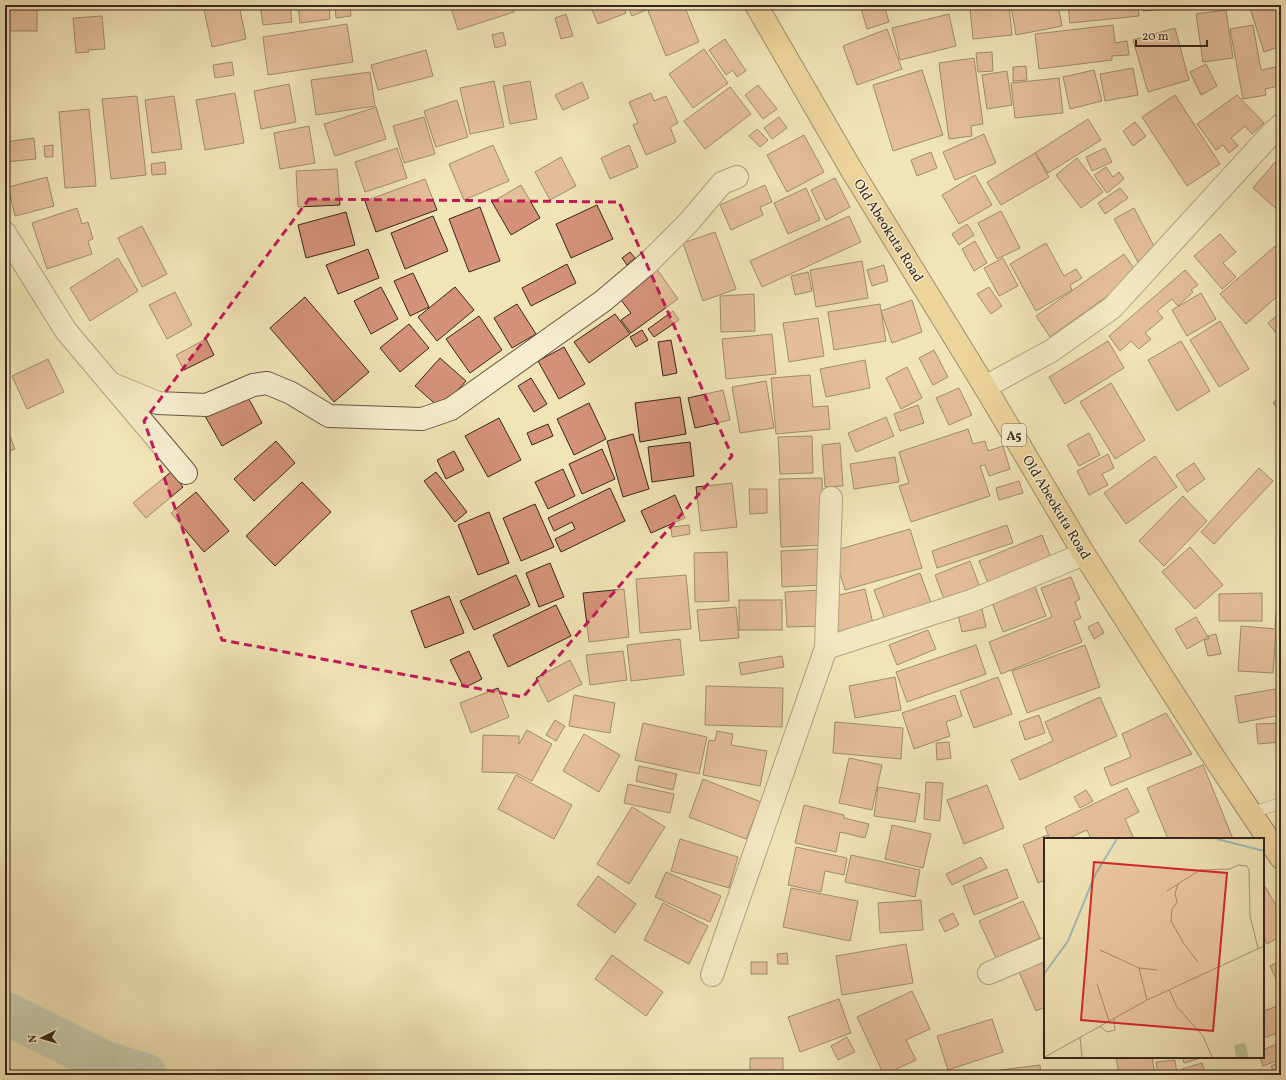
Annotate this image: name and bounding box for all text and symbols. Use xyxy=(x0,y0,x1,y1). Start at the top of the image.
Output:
scale bar xyxy=(1136,22,1207,48)
text: 20 m xyxy=(1142,29,1169,45)
street label: Old Abeokuta Road xyxy=(848,176,927,286)
road number: A5 xyxy=(1002,424,1026,446)
street label: Old Abeokuta Road xyxy=(1017,452,1094,563)
inset map xyxy=(1044,838,1264,1058)
north arrow xyxy=(22,1018,62,1058)
text: N xyxy=(26,1034,41,1043)

